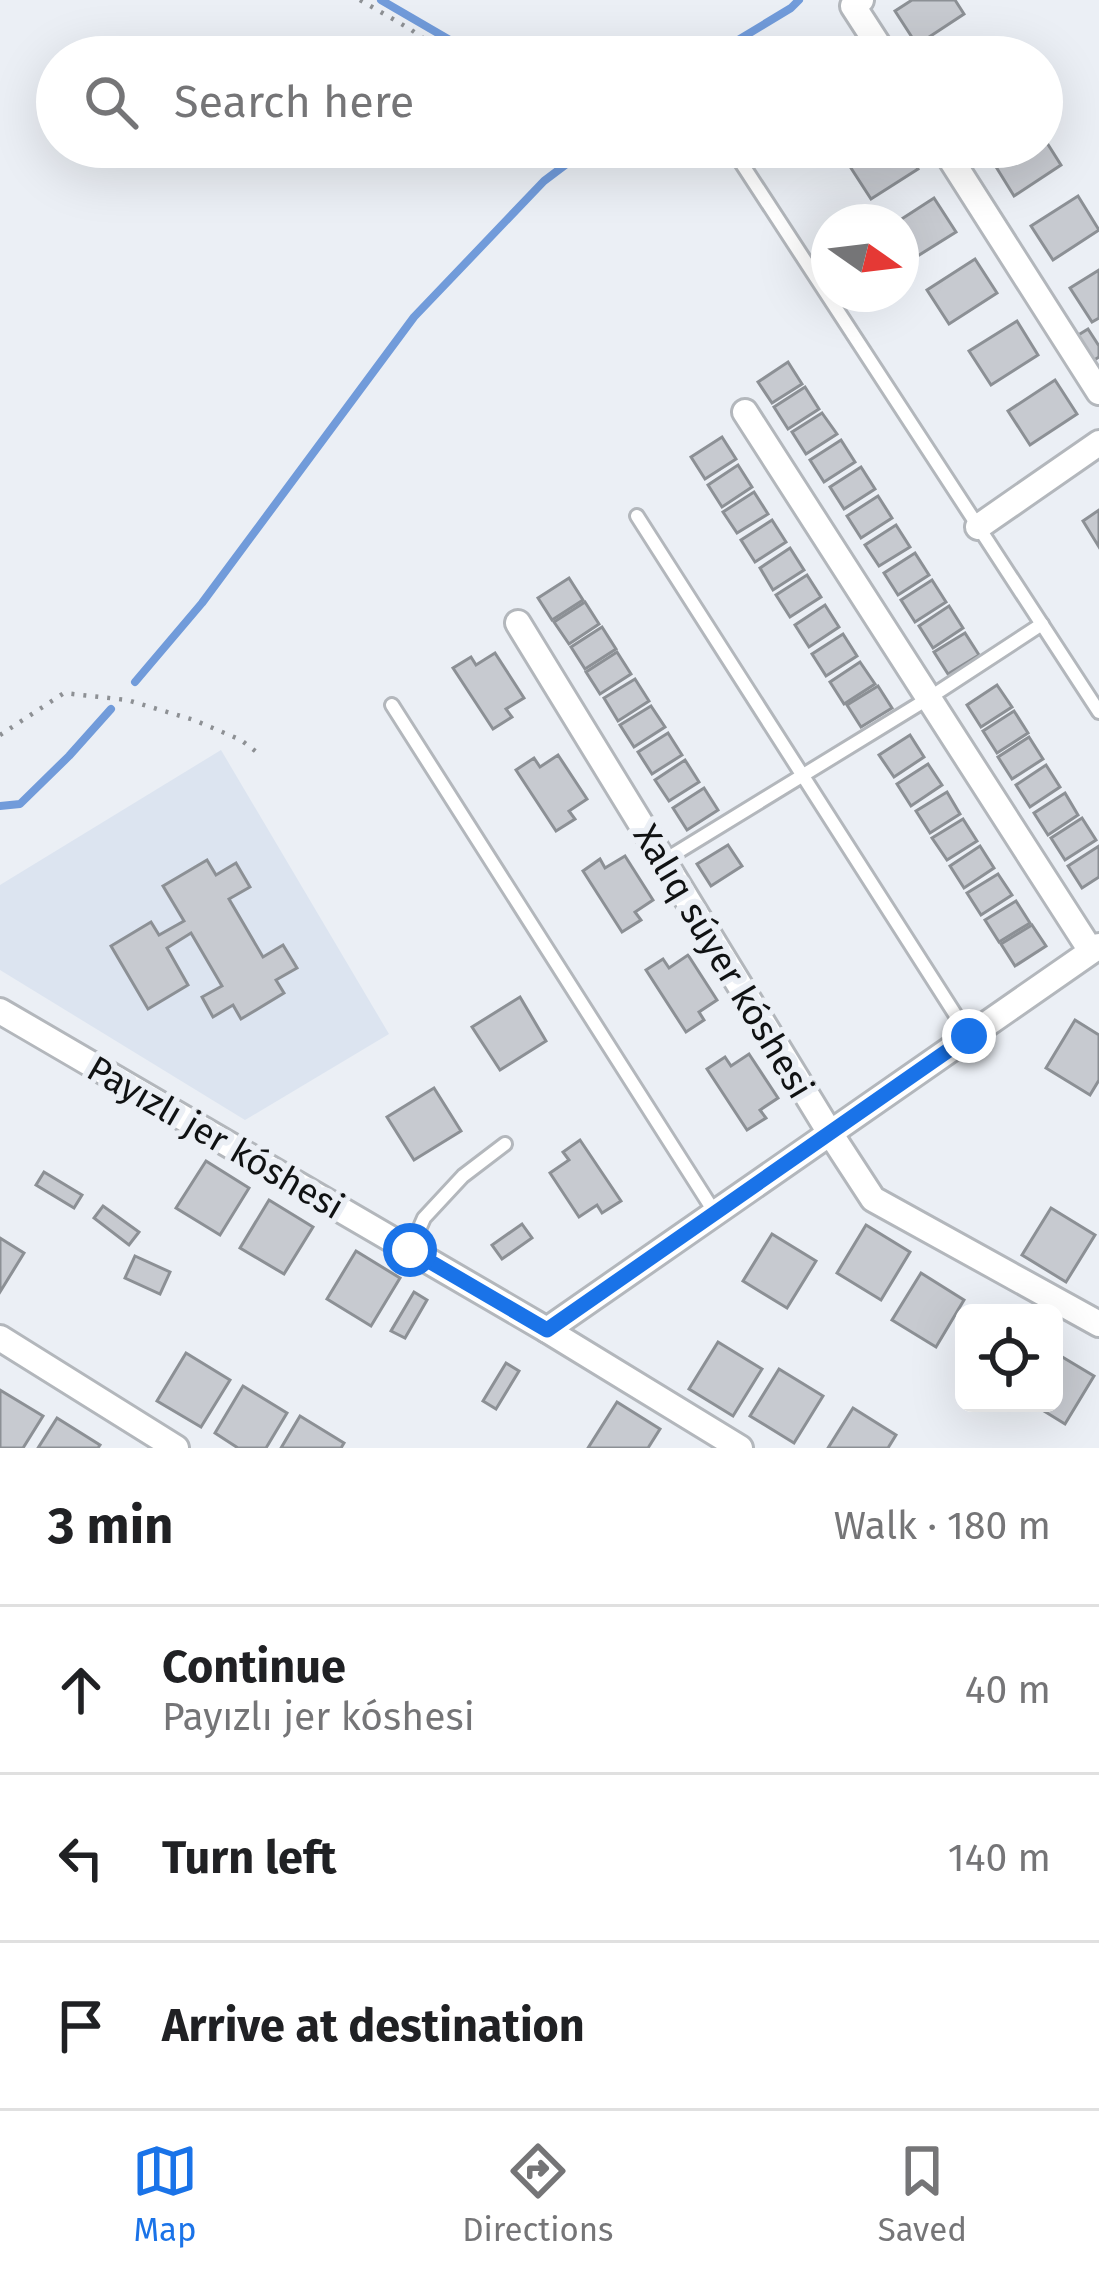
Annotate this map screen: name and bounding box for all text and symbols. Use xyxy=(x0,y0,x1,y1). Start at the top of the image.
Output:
search box xyxy=(36,36,1063,168)
icon: search xyxy=(78,69,144,135)
text: Search here xyxy=(174,75,414,129)
north arrow xyxy=(811,204,919,312)
street label: Xalıq súyer kóshesi xyxy=(624,816,822,1107)
route end xyxy=(942,1009,996,1063)
street label: Payızlı jer kóshesi xyxy=(80,1047,351,1229)
route start xyxy=(383,1223,437,1277)
map controls xyxy=(955,1304,1063,1412)
button: locate xyxy=(955,1304,1063,1412)
text: 3 min xyxy=(48,1495,174,1557)
text: Walk · 180 m xyxy=(834,1503,1051,1549)
text: Continue xyxy=(162,1640,346,1694)
icon: ahead xyxy=(48,1657,114,1723)
text: 40 m xyxy=(965,1667,1051,1713)
text: Payızlı jer kóshesi xyxy=(162,1694,475,1740)
icon: left xyxy=(48,1825,114,1891)
text: Turn left xyxy=(162,1831,336,1885)
text: 140 m xyxy=(948,1835,1051,1881)
icon: arrive xyxy=(48,1993,114,2059)
text: Arrive at destination xyxy=(162,1999,585,2053)
tab: Map xyxy=(132,2138,198,2250)
tab: Directions xyxy=(462,2138,614,2250)
tab: Saved xyxy=(878,2138,967,2250)

